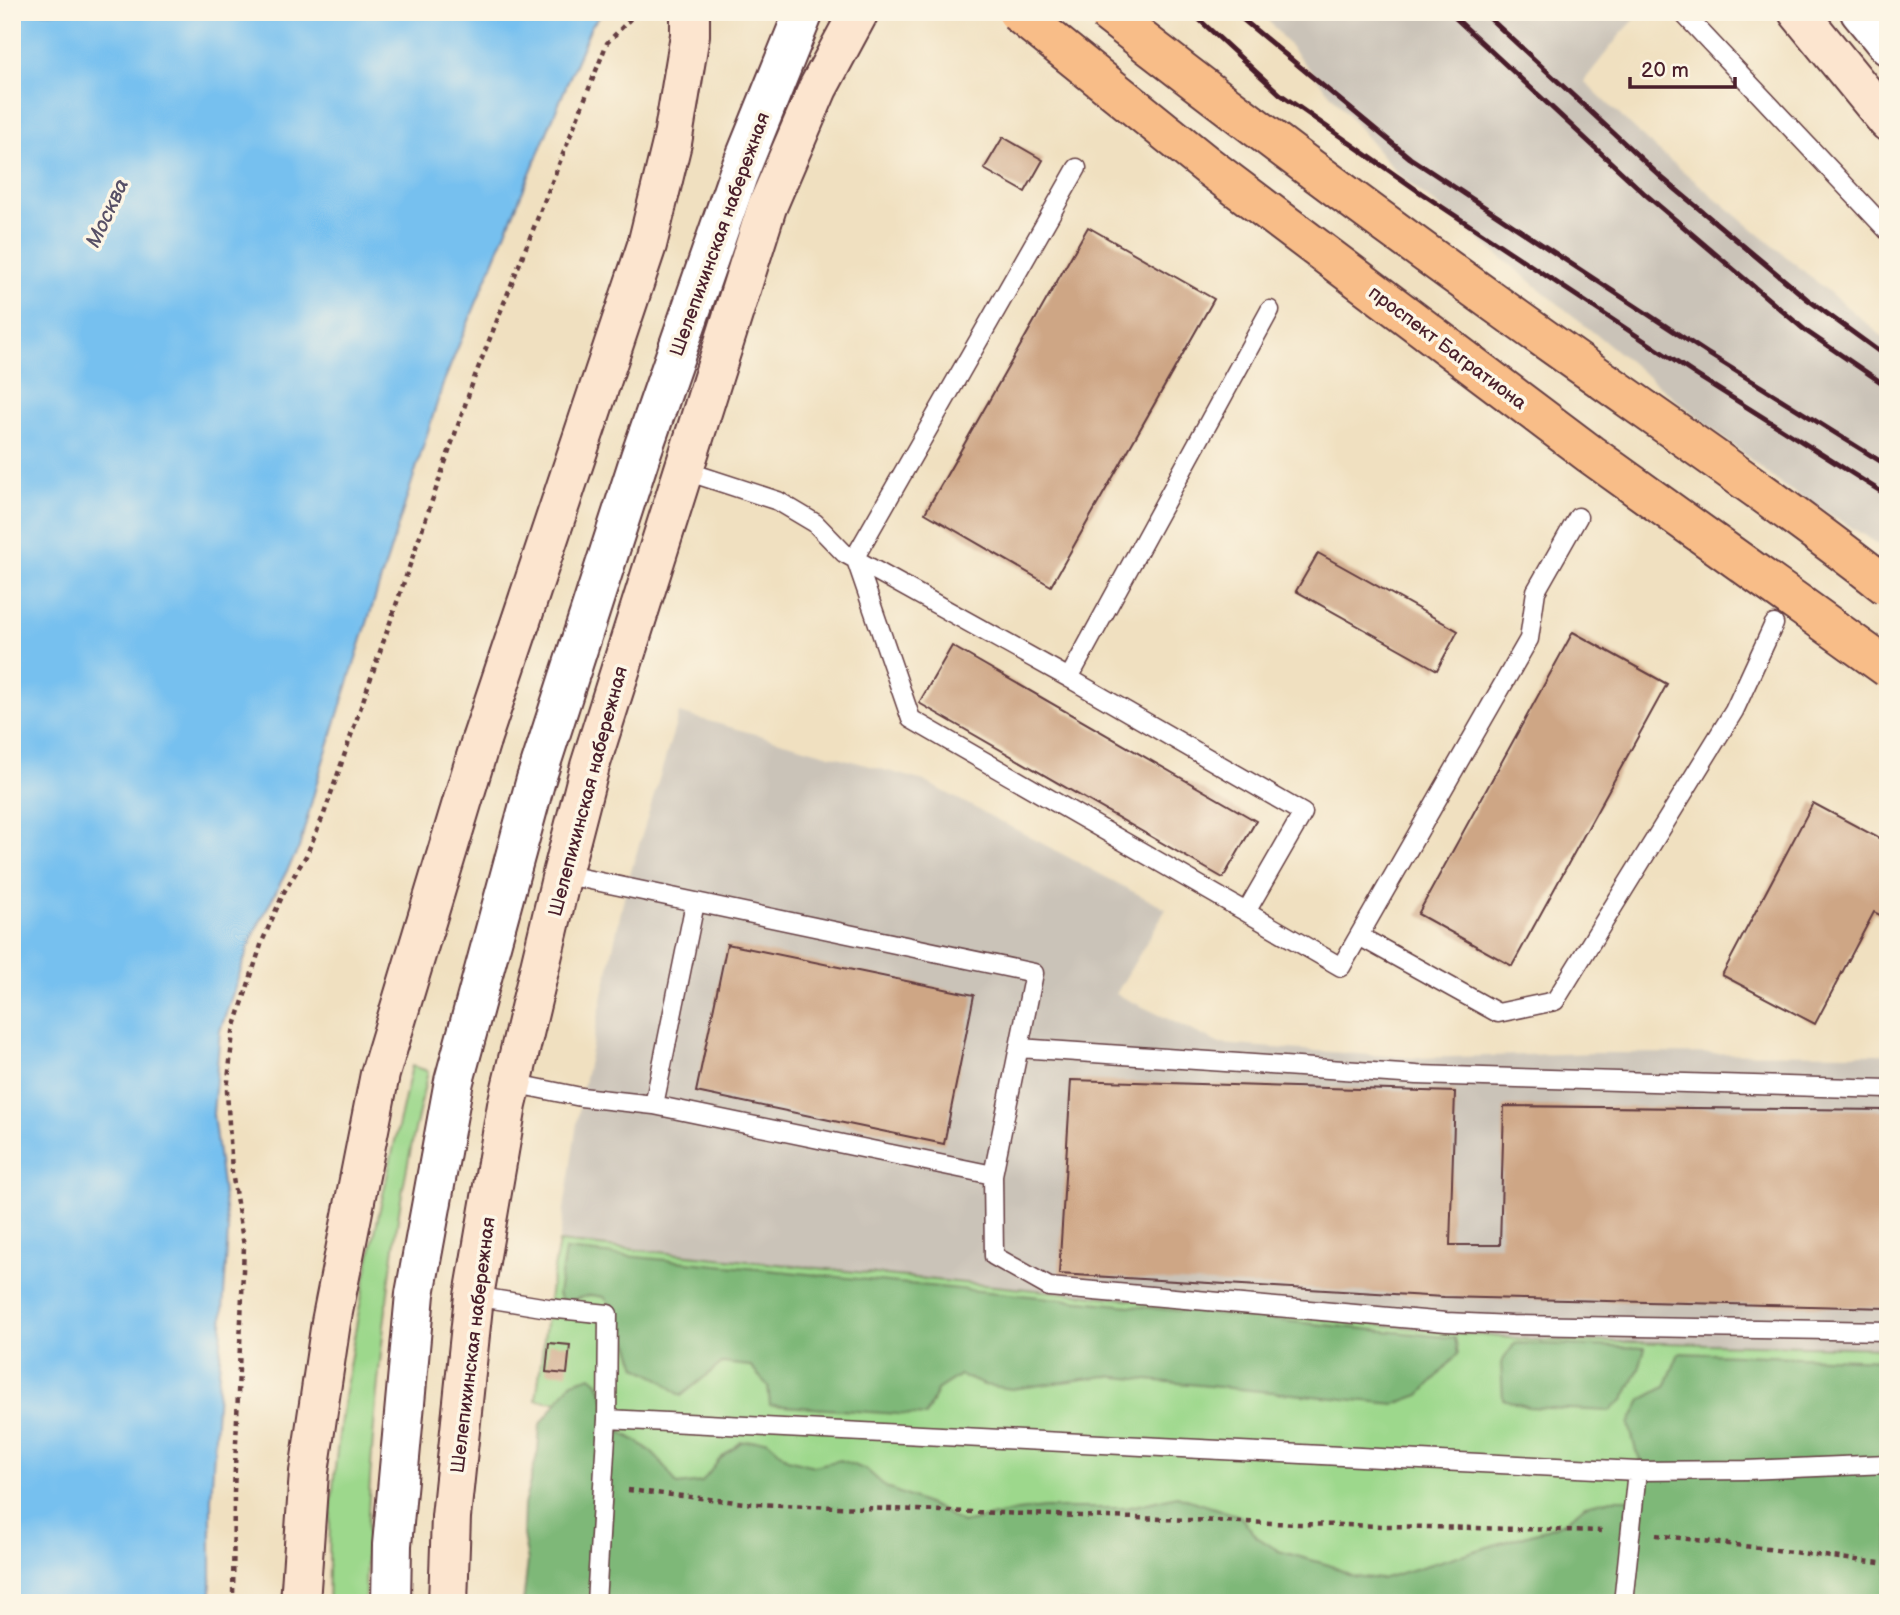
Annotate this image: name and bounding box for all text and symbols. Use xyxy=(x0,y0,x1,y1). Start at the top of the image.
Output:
scale bar xyxy=(1630,46,1736,90)
text: 20 m xyxy=(1641,58,1689,83)
street label: Шелепихинская набережная xyxy=(665,109,775,360)
water label: Москва xyxy=(81,175,134,252)
street label: проспект Багратиона xyxy=(1364,281,1531,415)
street label: Шелепихинская набережная xyxy=(544,664,633,919)
street label: Шелепихинская набережная xyxy=(446,1216,501,1475)

